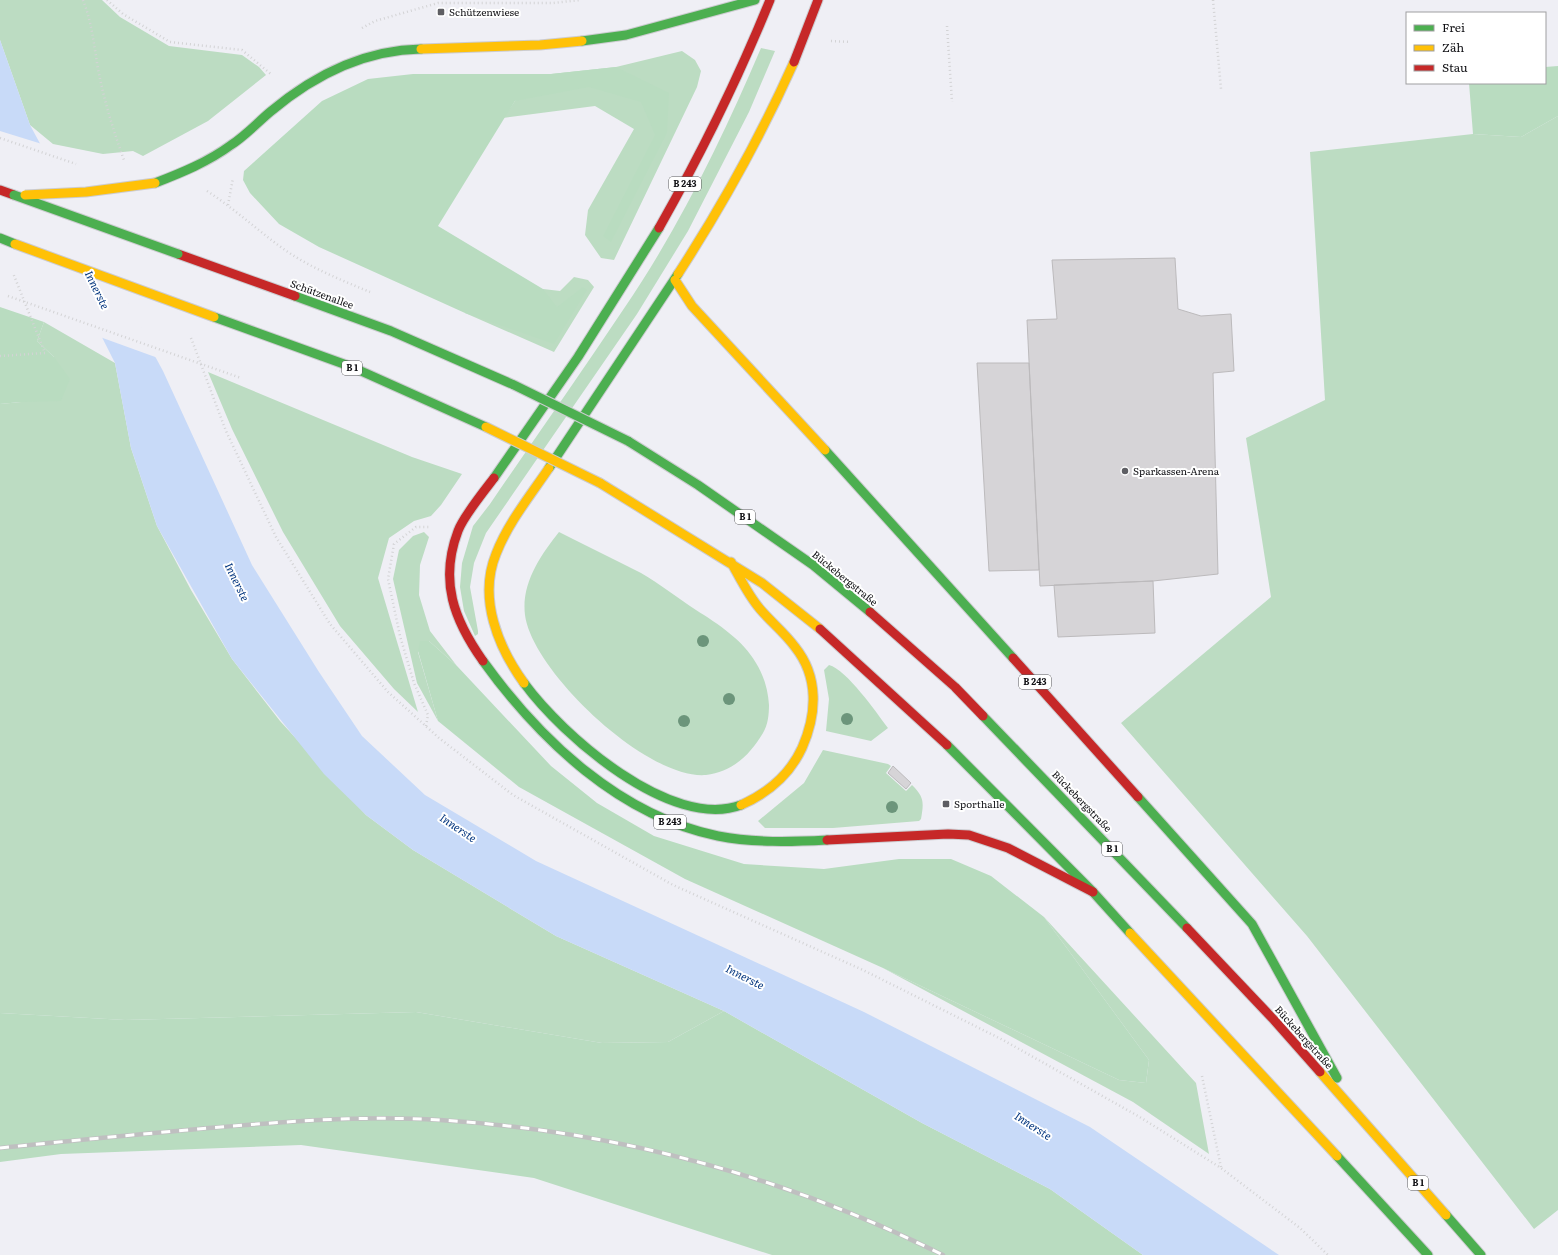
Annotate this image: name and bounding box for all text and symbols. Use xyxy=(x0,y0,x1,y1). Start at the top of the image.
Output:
place label: Schützenwiese xyxy=(449,4,519,19)
marker: Schützenwiese xyxy=(436,7,446,17)
legend xyxy=(1406,12,1546,84)
text: Frei xyxy=(1442,18,1465,36)
text: Zäh xyxy=(1442,38,1464,56)
text: Stau xyxy=(1442,58,1468,76)
road number: B 243 xyxy=(669,177,701,191)
water label: Innerste xyxy=(82,268,114,312)
street label: Schützenallee xyxy=(288,275,356,312)
road number: B 1 xyxy=(342,361,362,375)
place label: Sparkassen-Arena xyxy=(1133,463,1220,478)
marker: Sparkassen-Arena xyxy=(1120,466,1130,476)
road number: B 1 xyxy=(735,510,755,524)
street label: Bückebergstraße xyxy=(809,546,881,609)
water label: Innerste xyxy=(222,560,254,604)
road number: B 243 xyxy=(1019,675,1051,689)
street label: Bückebergstraße xyxy=(1049,767,1116,835)
place label: Sporthalle xyxy=(954,796,1004,811)
marker: Sporthalle xyxy=(941,799,951,809)
water label: Innerste xyxy=(437,809,480,845)
road number: B 243 xyxy=(654,815,686,829)
road number: B 1 xyxy=(1102,842,1122,856)
water label: Innerste xyxy=(723,960,767,993)
street label: Bückebergstraße xyxy=(1272,1002,1337,1072)
water label: Innerste xyxy=(1012,1107,1055,1143)
road number: B 1 xyxy=(1408,1176,1428,1190)

